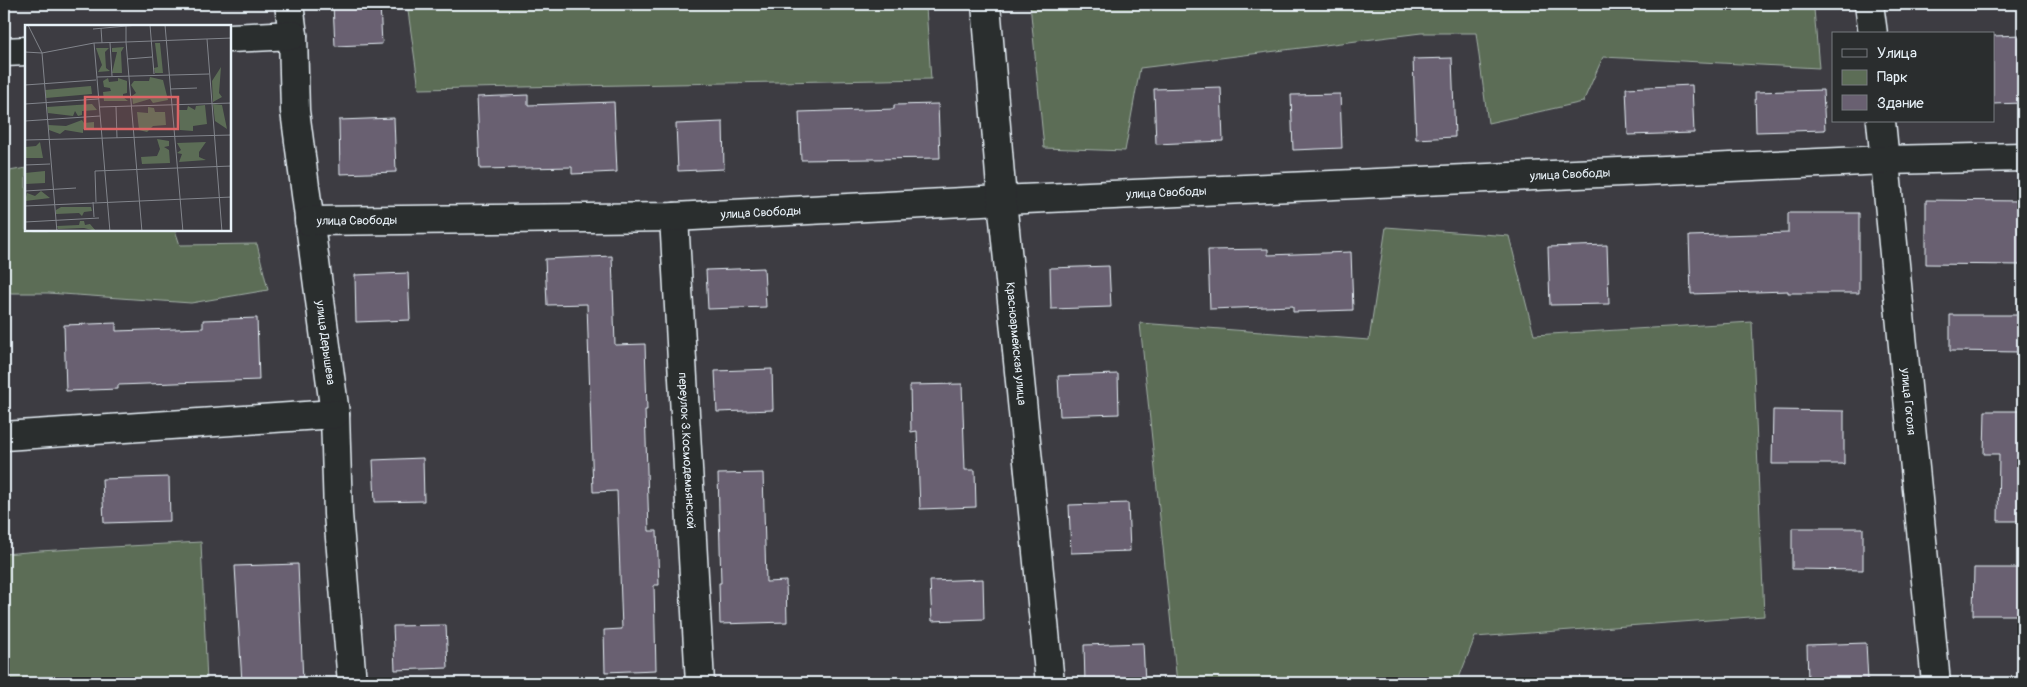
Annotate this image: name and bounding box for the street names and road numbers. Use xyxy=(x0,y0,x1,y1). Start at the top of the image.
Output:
street label: улица Свободы xyxy=(1528,165,1611,184)
street label: улица Свободы xyxy=(1125,183,1207,202)
street label: улица Свободы xyxy=(719,203,802,222)
street label: улица Свободы xyxy=(316,213,398,228)
street label: Красноармейская улица xyxy=(1003,281,1030,406)
street label: улица Дерышева xyxy=(312,299,339,386)
street label: улица Гоголя xyxy=(1898,366,1919,436)
street label: переулок З.Космодемьянской xyxy=(675,372,699,530)

